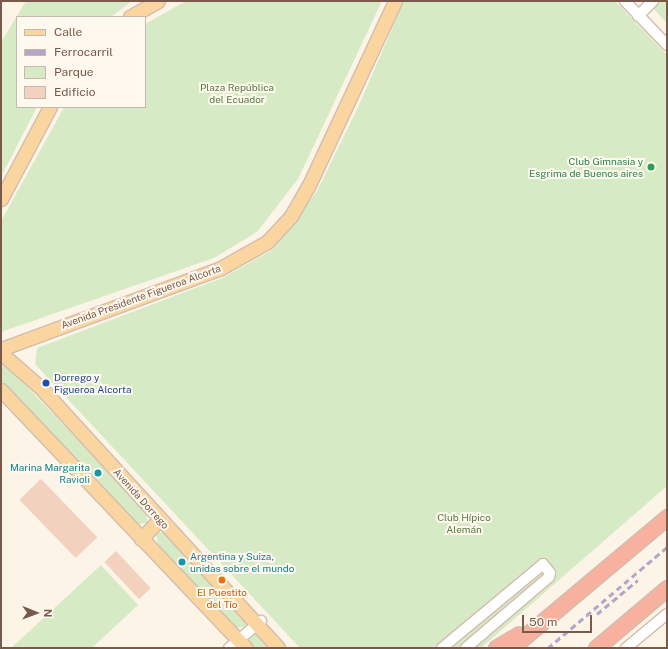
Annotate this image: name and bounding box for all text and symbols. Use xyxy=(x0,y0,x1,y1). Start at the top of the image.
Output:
legend xyxy=(16,16,146,108)
text: Calle xyxy=(54,25,82,39)
text: Ferrocarril xyxy=(54,45,113,59)
text: Parque xyxy=(54,65,94,79)
park label: Plaza República del Ecuador xyxy=(200,81,274,104)
text: Edificio xyxy=(54,85,96,99)
place label: Club Gimnasia y Esgrima de Buenos aires xyxy=(529,155,643,178)
marker: Club Gimnasia y Esgrima de Buenos aires xyxy=(646,162,656,172)
street label: Avenida Presidente Figueroa Alcorta xyxy=(60,262,222,332)
place label: Dorrego y Figueroa Alcorta xyxy=(54,371,131,394)
marker: Dorrego y Figueroa Alcorta xyxy=(41,378,51,388)
place label: Marina Margarita Ravioli xyxy=(10,461,90,484)
street label: Avenida Dorrego xyxy=(111,466,171,532)
marker: Marina Margarita Ravioli xyxy=(93,468,103,478)
park label: Club Hípico Alemán xyxy=(437,511,491,534)
place label: Argentina y Suiza, unidas sobre el mundo xyxy=(190,550,295,574)
marker: Argentina y Suiza, unidas sobre el mundo xyxy=(177,557,187,567)
marker: El Puestito del Tío xyxy=(217,575,227,585)
place label: El Puestito del Tío xyxy=(197,586,247,610)
north arrow xyxy=(16,593,56,633)
scale bar xyxy=(524,607,594,633)
text: N xyxy=(42,609,54,618)
text: 50 m xyxy=(529,615,557,629)

